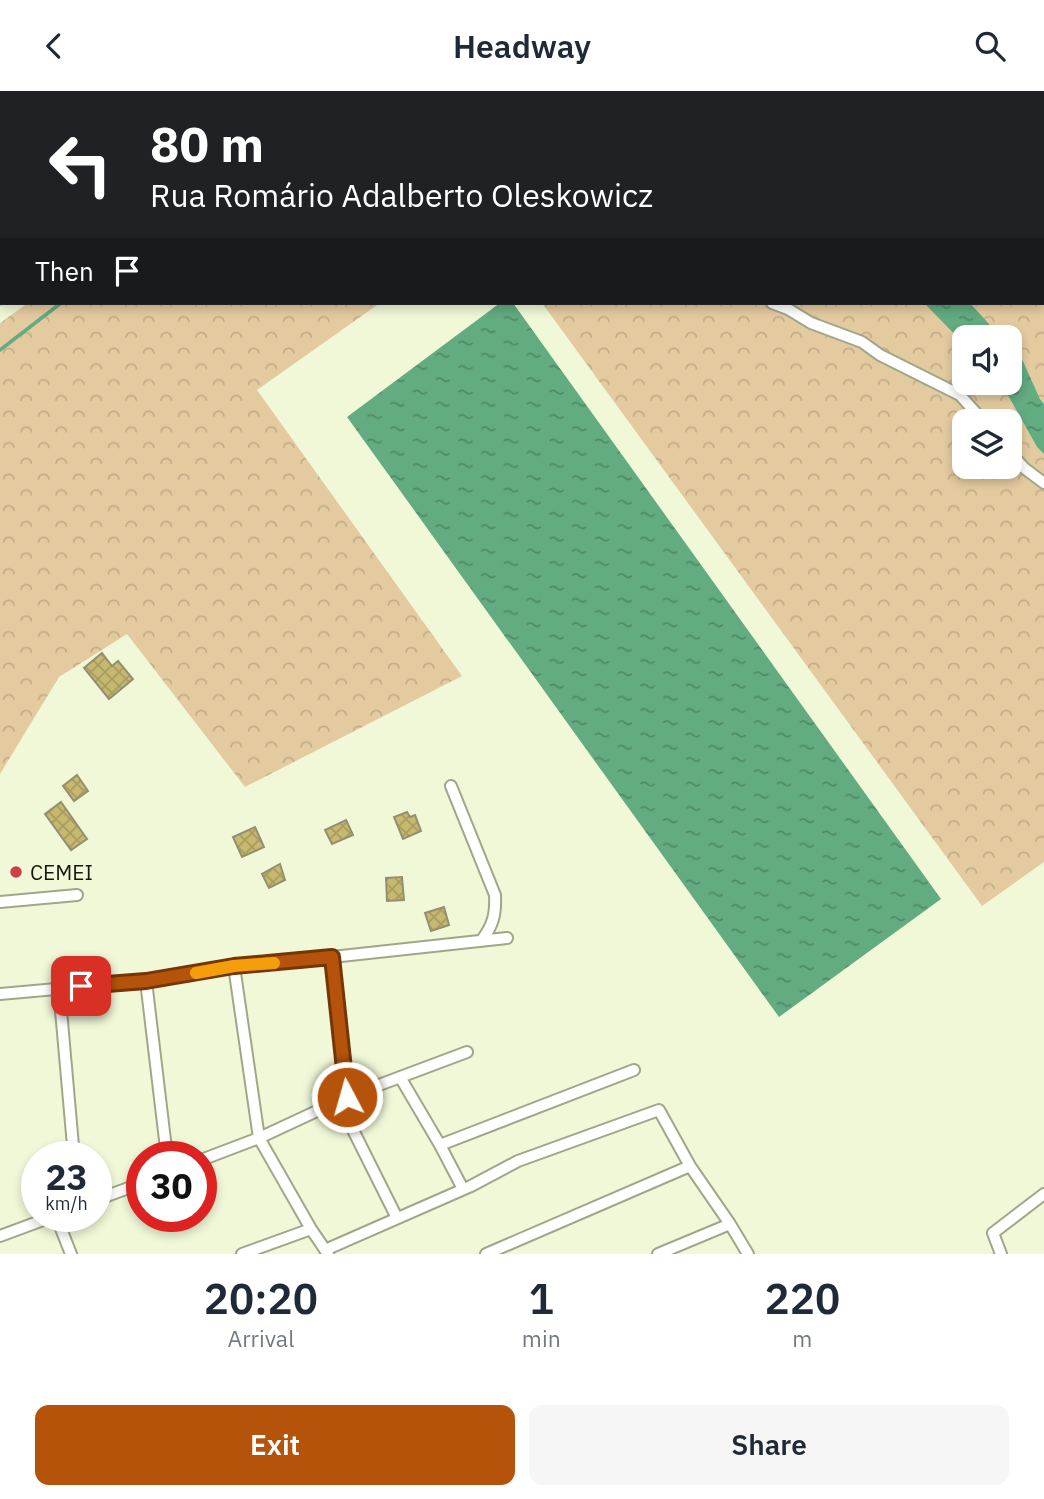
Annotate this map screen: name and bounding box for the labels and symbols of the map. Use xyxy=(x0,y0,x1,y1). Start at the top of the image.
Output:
place label: CEMEI xyxy=(30,858,93,886)
marker: CEMEI xyxy=(8,864,24,880)
pin xyxy=(51,956,111,1016)
position arrow xyxy=(310,1060,384,1134)
speed limit sign: 30 xyxy=(126,1141,217,1232)

